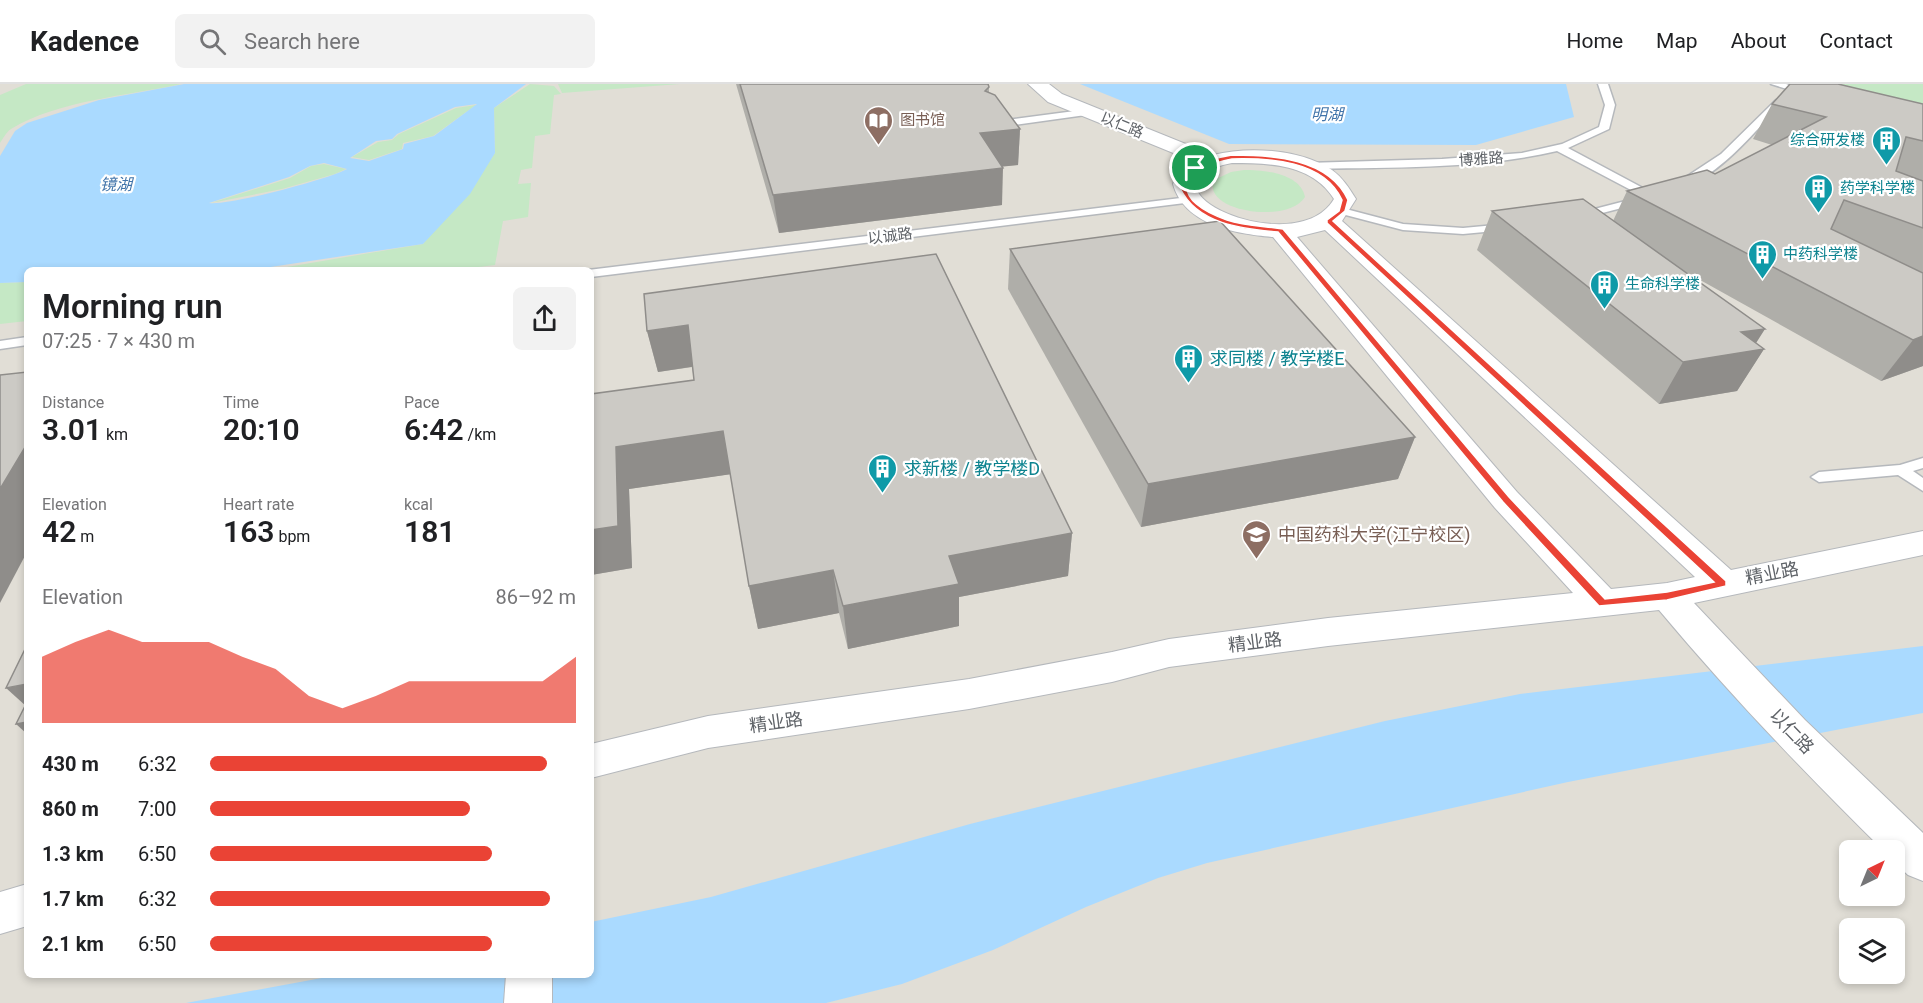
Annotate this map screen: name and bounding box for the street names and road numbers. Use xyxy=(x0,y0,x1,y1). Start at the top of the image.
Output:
street label: 以仁路 xyxy=(1098,108,1146,142)
street label: 博雅路 xyxy=(1458,148,1504,170)
street label: 以诚路 xyxy=(867,224,913,248)
street label: 精业路 xyxy=(1743,558,1801,588)
street label: 精业路 xyxy=(1227,628,1283,656)
street label: 以仁路 xyxy=(1766,704,1818,758)
street label: 精业路 xyxy=(748,708,804,736)

